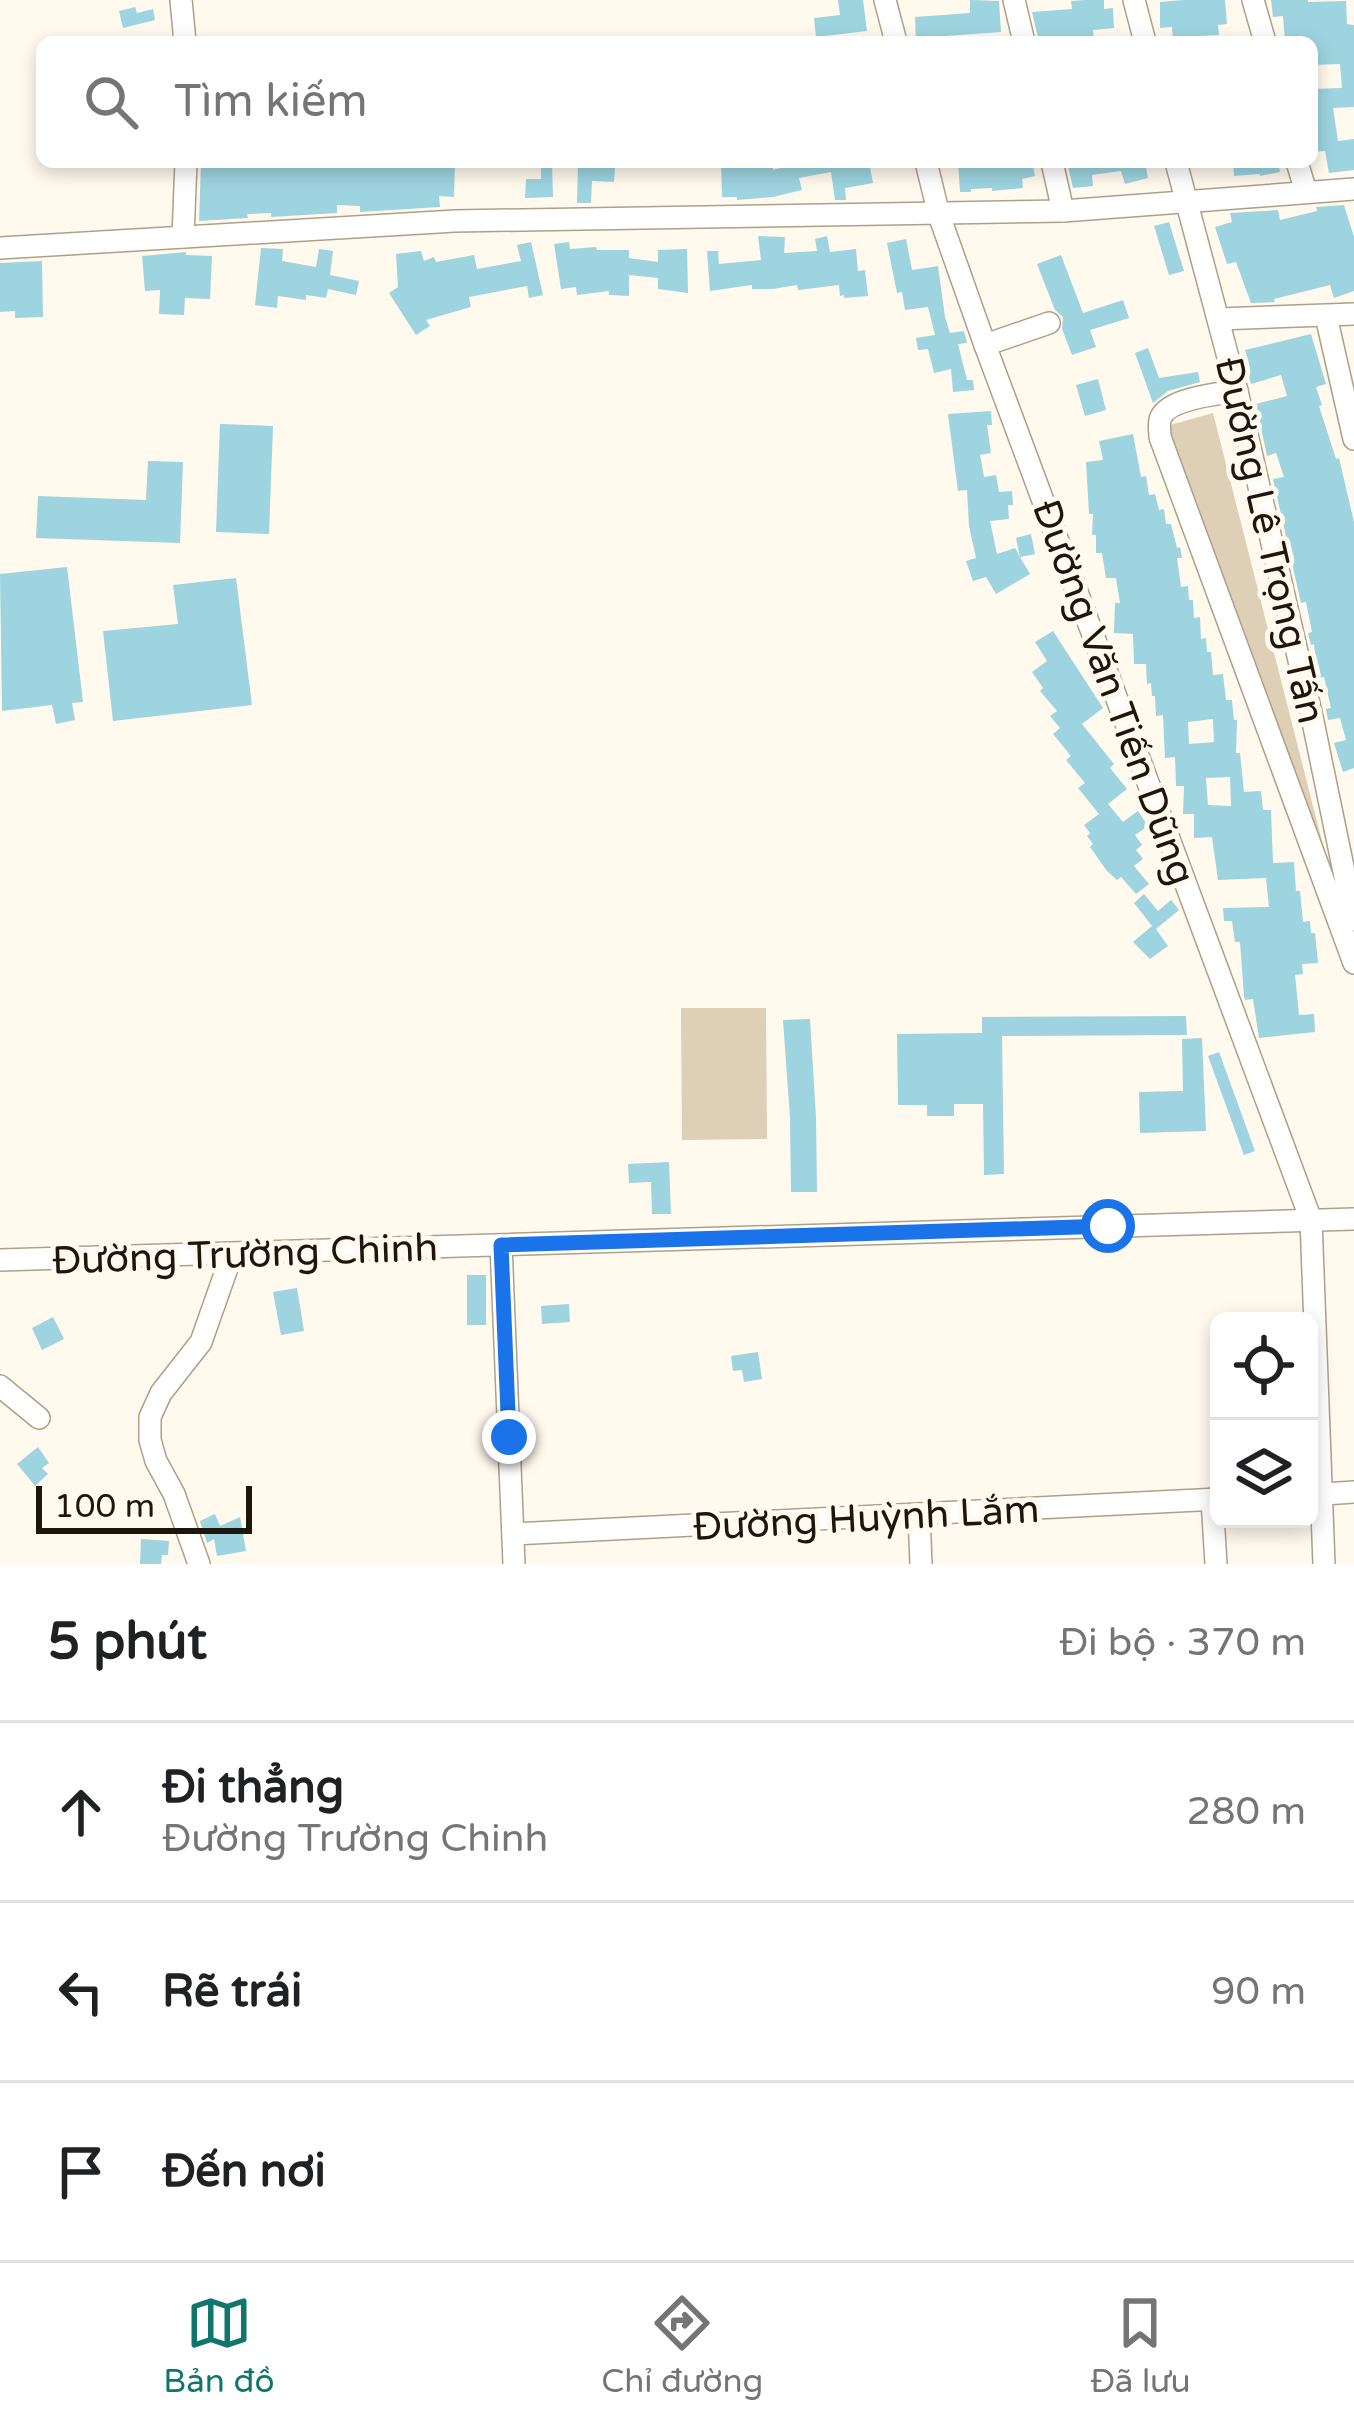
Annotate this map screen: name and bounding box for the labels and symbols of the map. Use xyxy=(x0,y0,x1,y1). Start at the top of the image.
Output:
street label: Đường Lê Trọng Tấn xyxy=(1205,353,1335,728)
street label: Đường Văn Tiến Dũng xyxy=(1022,494,1205,891)
route start xyxy=(1081,1199,1135,1253)
street label: Đường Trường Chinh xyxy=(51,1224,439,1285)
route end xyxy=(482,1410,536,1464)
scale bar xyxy=(36,1480,252,1533)
street label: Đường Huỳnh Lắm xyxy=(692,1486,1041,1551)

